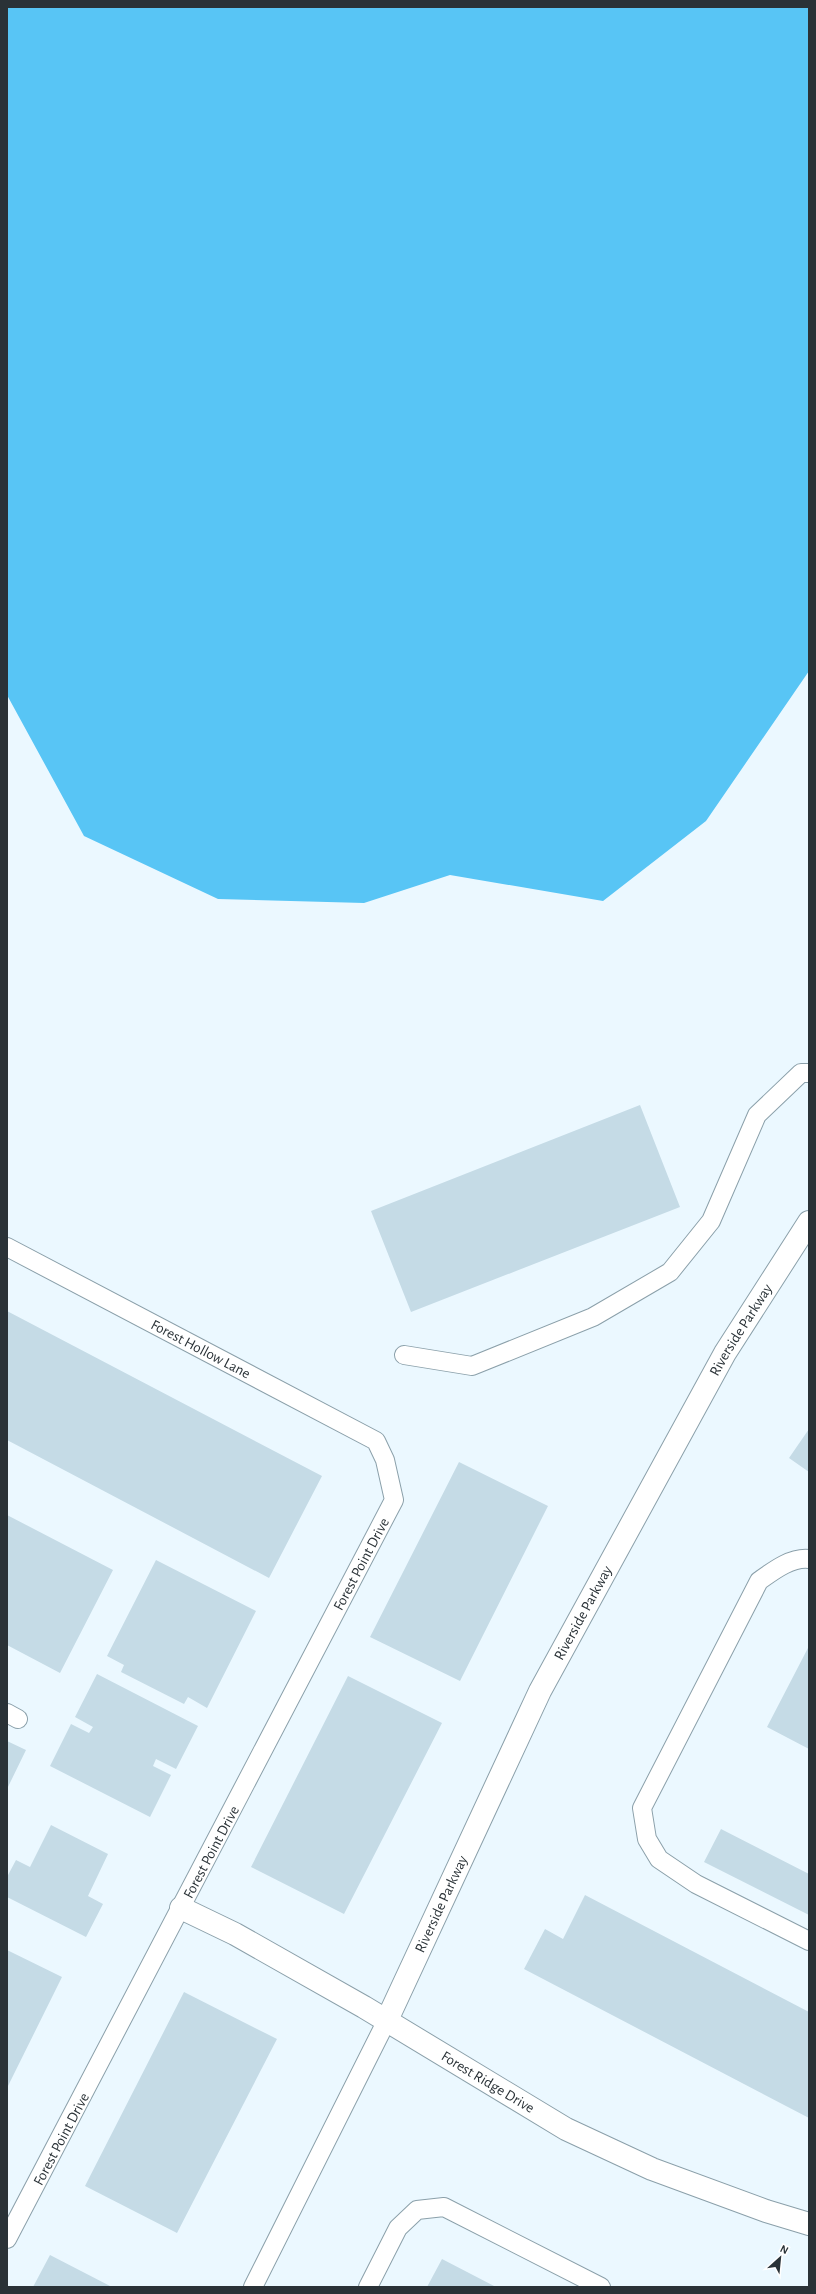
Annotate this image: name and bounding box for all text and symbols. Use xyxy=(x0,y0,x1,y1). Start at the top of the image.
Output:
street label: Riverside Parkway xyxy=(707,1281,775,1379)
street label: Forest Hollow Lane xyxy=(148,1317,253,1382)
street label: Forest Point Drive xyxy=(331,1516,392,1613)
street label: Riverside Parkway xyxy=(551,1563,615,1663)
street label: Forest Point Drive xyxy=(181,1804,242,1901)
street label: Riverside Parkway xyxy=(412,1853,471,1955)
street label: Forest Ridge Drive xyxy=(439,2049,537,2116)
street label: Forest Point Drive xyxy=(31,2091,92,2188)
north arrow xyxy=(760,2238,800,2278)
text: N xyxy=(778,2243,790,2256)

